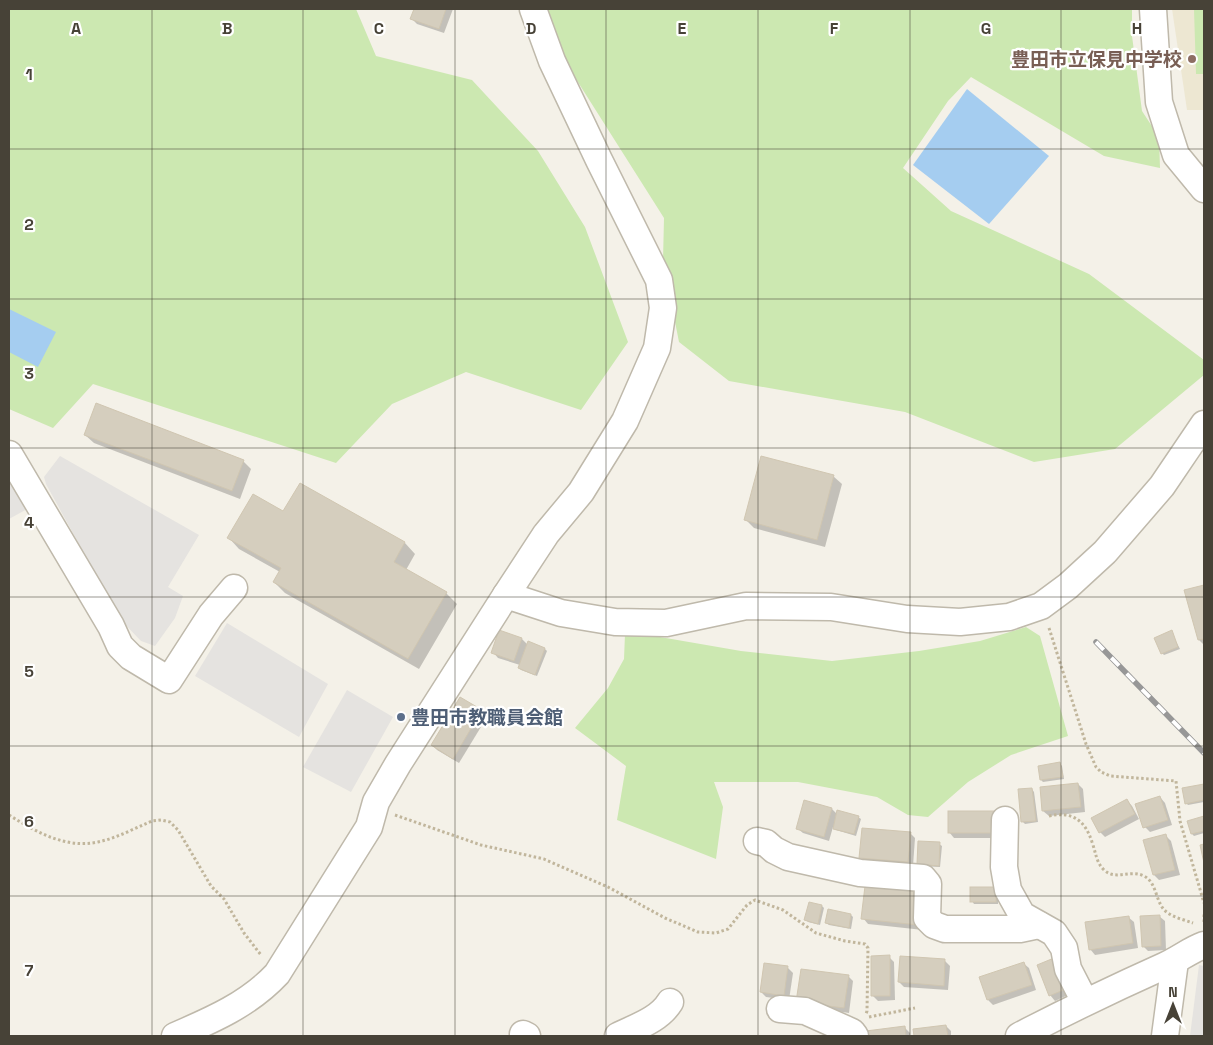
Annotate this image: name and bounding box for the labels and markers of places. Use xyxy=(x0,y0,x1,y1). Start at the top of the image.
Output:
place label: 豊田市立保見中学校 xyxy=(1011,47,1182,72)
marker: 豊田市立保見中学校 xyxy=(1186,53,1198,65)
place label: 豊田市教職員会館 xyxy=(411,705,563,730)
marker: 豊田市教職員会館 xyxy=(395,711,407,723)

